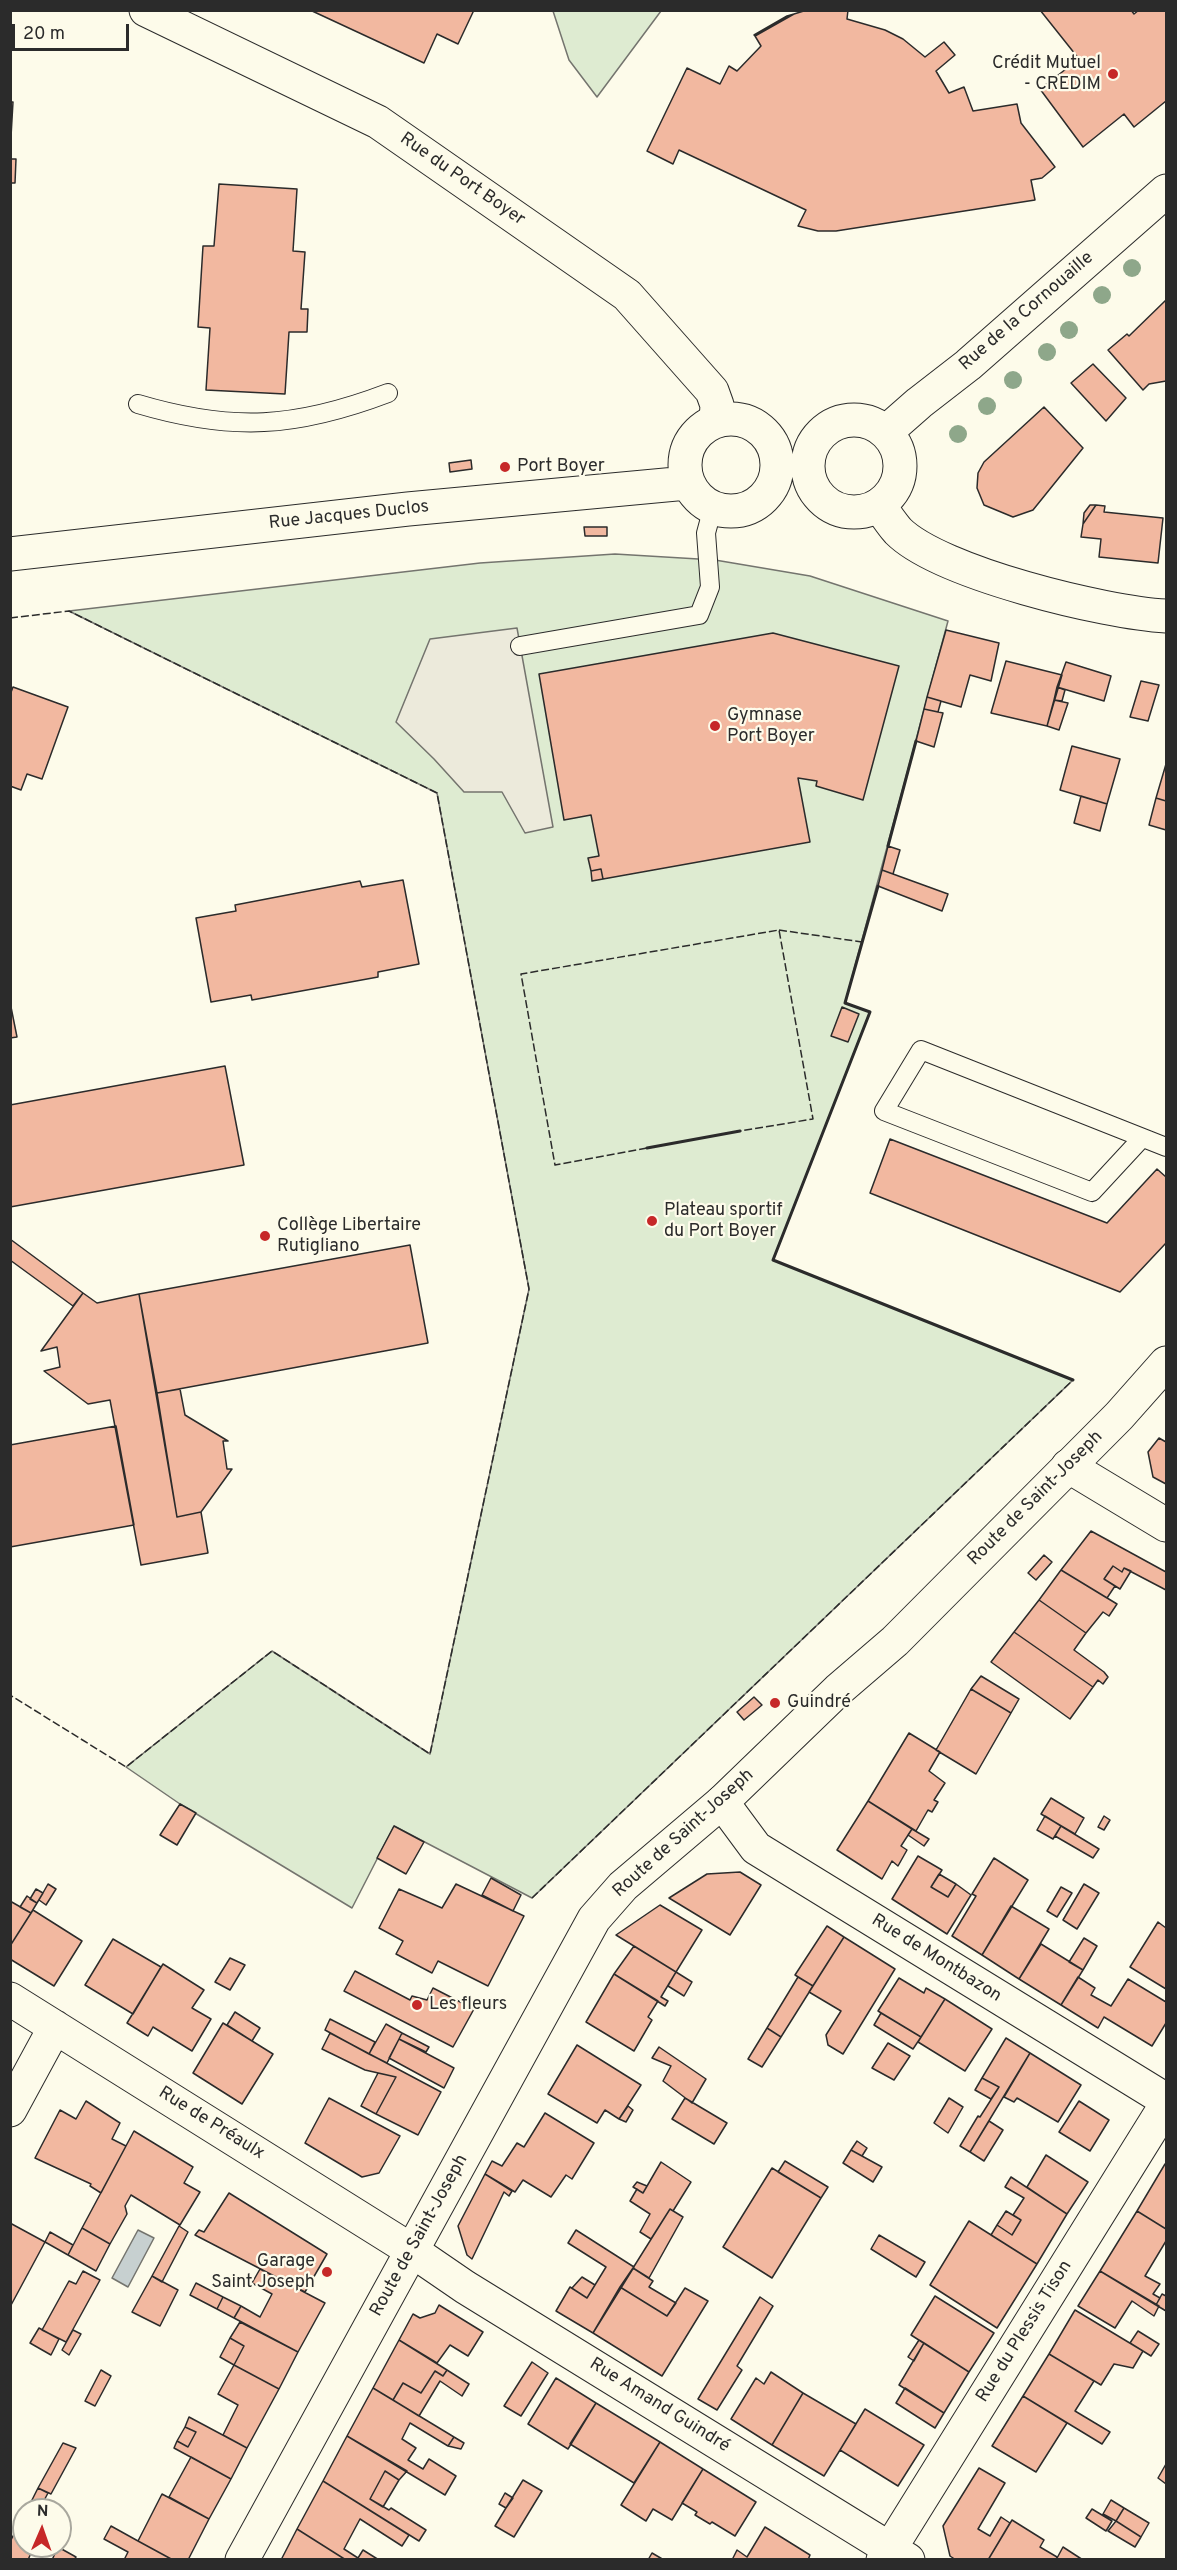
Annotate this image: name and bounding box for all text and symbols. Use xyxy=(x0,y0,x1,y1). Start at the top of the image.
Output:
scale bar xyxy=(15,12,132,50)
text: 20 m xyxy=(23,23,65,46)
place label: Crédit Mutuel - CREDIM xyxy=(992,53,1101,96)
marker: Crédit Mutuel - CREDIM xyxy=(1106,67,1120,81)
street label: Rue du Port Boyer xyxy=(395,129,529,231)
street label: Rue de la Cornouaille xyxy=(956,248,1098,376)
place label: Port Boyer xyxy=(517,456,605,478)
marker: Port Boyer xyxy=(498,460,512,474)
street label: Rue Jacques Duclos xyxy=(268,497,430,535)
place label: Gymnase Port Boyer xyxy=(727,705,815,748)
marker: Gymnase Port Boyer xyxy=(708,719,722,733)
place label: Plateau sportif du Port Boyer xyxy=(664,1200,782,1242)
marker: Plateau sportif du Port Boyer xyxy=(645,1214,659,1228)
place label: Collège Libertaire Rutigliano xyxy=(277,1215,421,1258)
marker: Collège Libertaire Rutigliano xyxy=(258,1229,272,1243)
street label: Route de Saint-Joseph xyxy=(964,1427,1108,1571)
place label: Guindré xyxy=(787,1692,851,1714)
marker: Guindré xyxy=(768,1696,782,1710)
street label: Route de Saint-Joseph xyxy=(609,1765,759,1903)
street label: Rue de Montbazon xyxy=(867,1910,1005,2008)
place label: Les fleurs xyxy=(429,1994,507,2016)
marker: Les fleurs xyxy=(410,1998,424,2012)
street label: Rue de Préaulx xyxy=(154,2083,268,2165)
street label: Route de Saint-Joseph xyxy=(366,2151,474,2321)
place label: Garage Saint Joseph xyxy=(211,2251,315,2294)
street label: Rue du Plessis Tison xyxy=(973,2257,1077,2407)
marker: Garage Saint Joseph xyxy=(320,2265,334,2279)
street label: Rue Amand Guindré xyxy=(585,2354,733,2458)
north arrow xyxy=(12,2498,72,2558)
text: N xyxy=(36,2502,49,2522)

